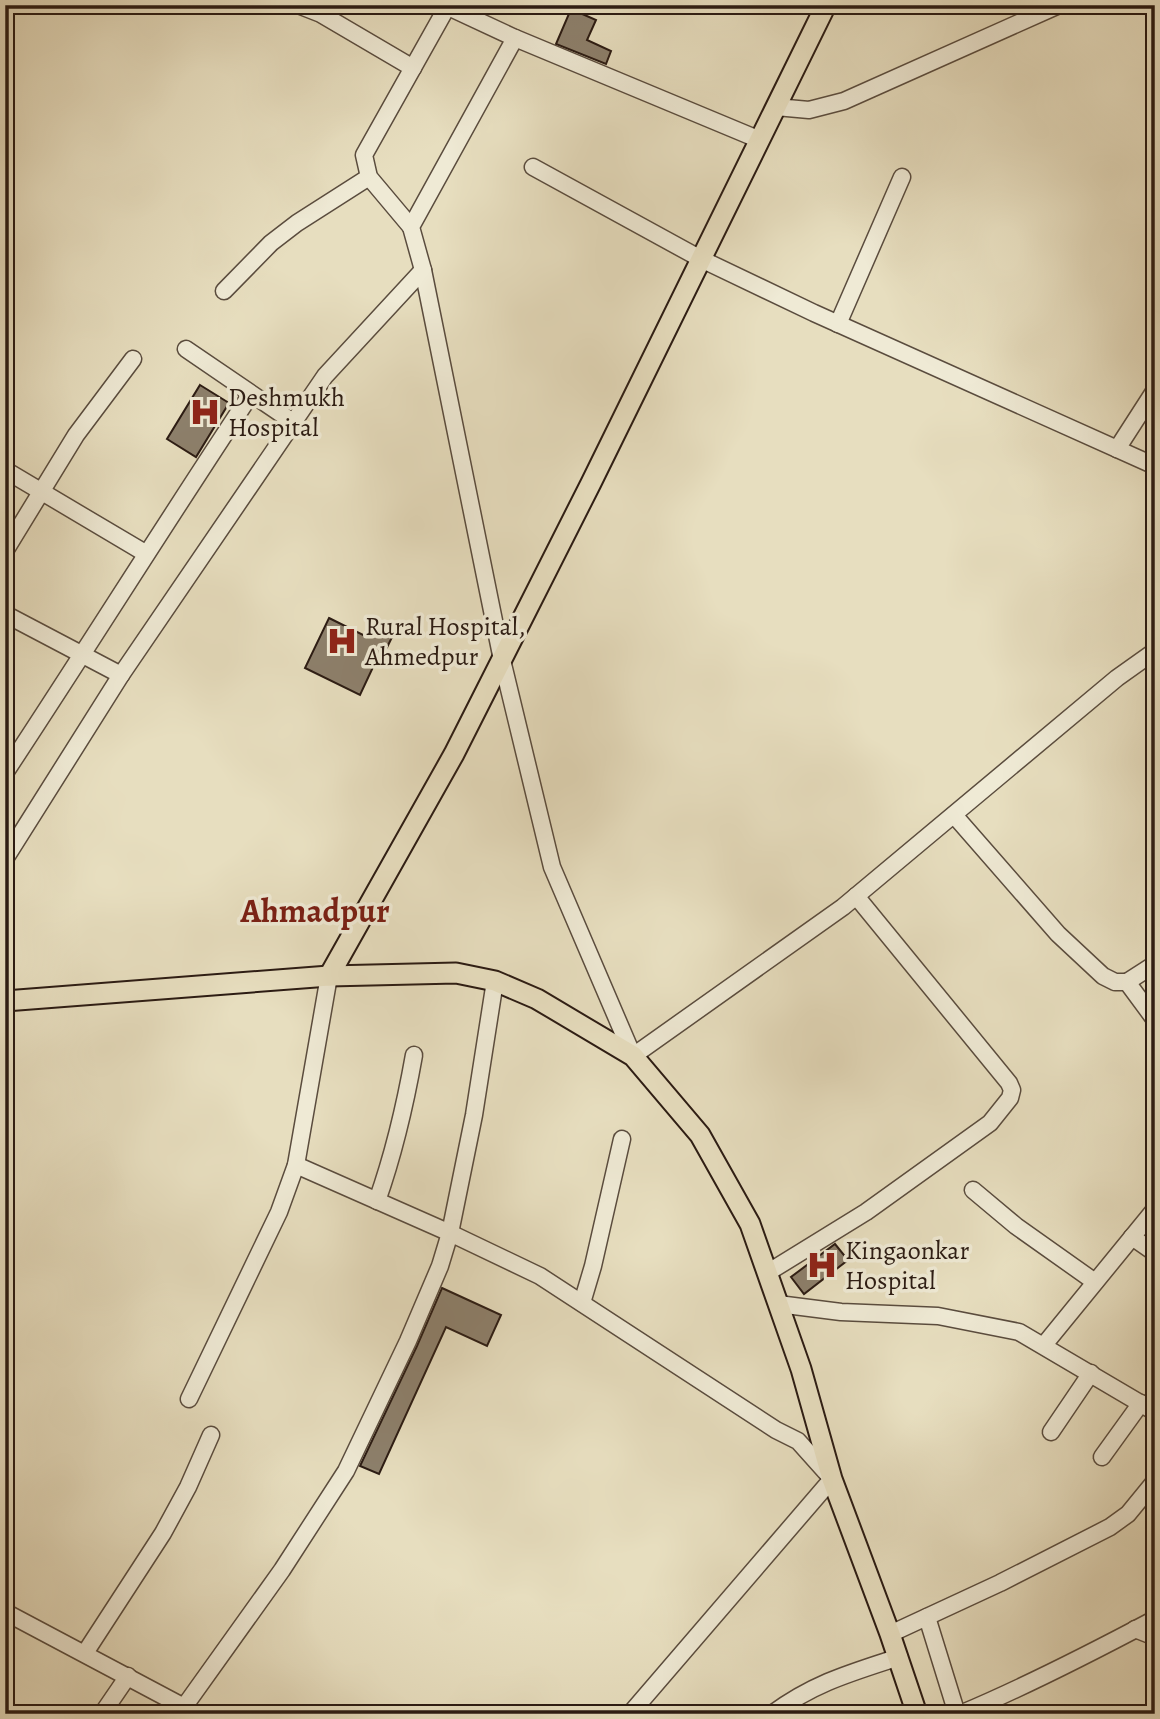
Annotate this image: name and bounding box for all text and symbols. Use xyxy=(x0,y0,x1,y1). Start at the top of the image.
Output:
place label: Deshmukh Hospital xyxy=(228,380,345,445)
hospital icon: Deshmukh Hospital xyxy=(188,395,222,429)
place label: Rural Hospital, Ahmedpur xyxy=(364,609,526,674)
hospital icon: Rural Hospital, Ahmedpur xyxy=(325,624,359,658)
district label: Ahmadpur xyxy=(240,888,390,933)
place label: Kingaonkar Hospital xyxy=(845,1233,969,1298)
hospital icon: Kingaonkar Hospital xyxy=(805,1248,839,1282)

